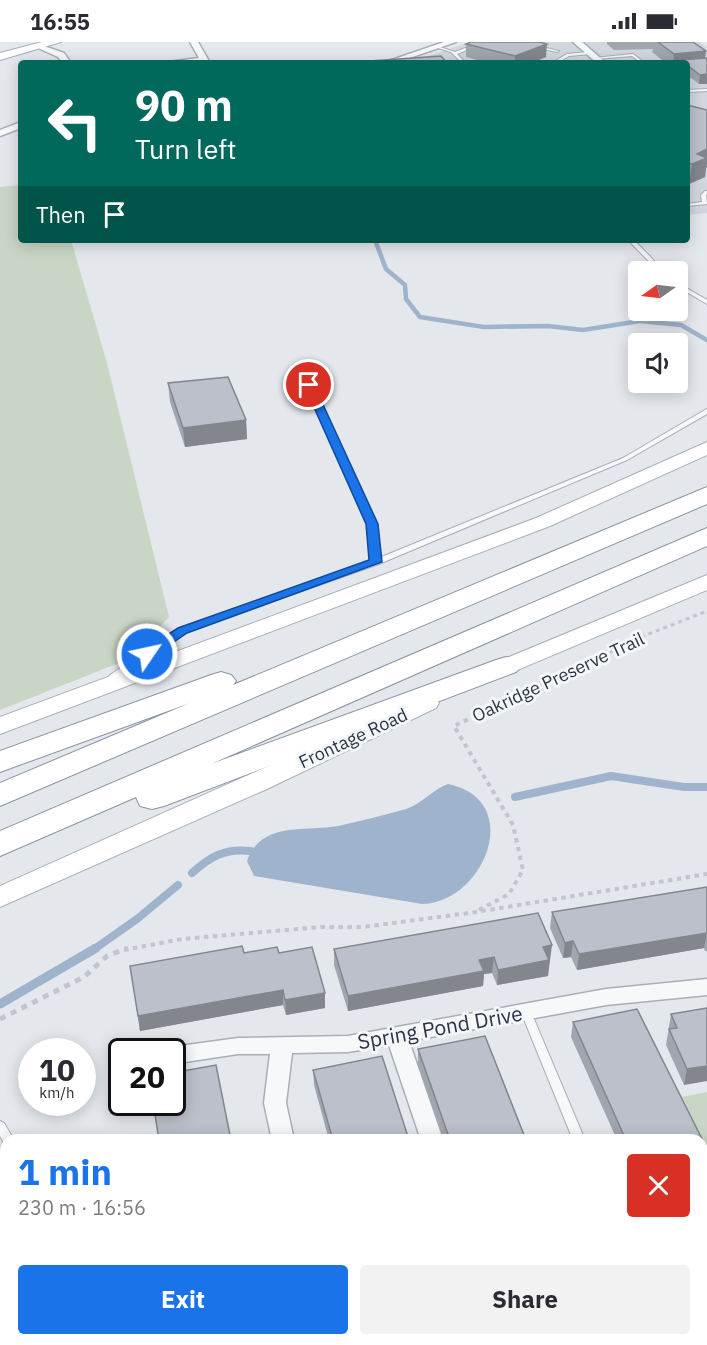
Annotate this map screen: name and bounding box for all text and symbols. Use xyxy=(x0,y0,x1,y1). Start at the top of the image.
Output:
text: 16:55 xyxy=(30,7,90,36)
text: 90 m xyxy=(135,78,233,133)
icon: left xyxy=(36,84,114,162)
text: Turn left xyxy=(135,131,236,166)
icon: arrive xyxy=(98,198,131,231)
text: Then xyxy=(36,200,86,229)
north arrow xyxy=(628,261,688,321)
map controls xyxy=(628,261,688,393)
button: sound xyxy=(628,333,688,393)
pin xyxy=(283,359,334,410)
icon: arrive xyxy=(292,368,325,401)
position arrow xyxy=(115,622,179,686)
street label: Oakridge Preserve Trail xyxy=(468,627,648,727)
street label: Frontage Road xyxy=(295,703,411,773)
street label: Spring Pond Drive xyxy=(355,999,525,1055)
speed limit sign: 20 xyxy=(108,1038,186,1116)
text: 10 xyxy=(39,1050,75,1089)
text: km/h xyxy=(39,1083,75,1102)
text: 1 min xyxy=(18,1148,112,1195)
button: close xyxy=(627,1154,690,1217)
text: 230 m · 16:56 xyxy=(18,1194,146,1221)
button: Exit xyxy=(18,1265,348,1334)
button: Share xyxy=(360,1265,690,1334)

